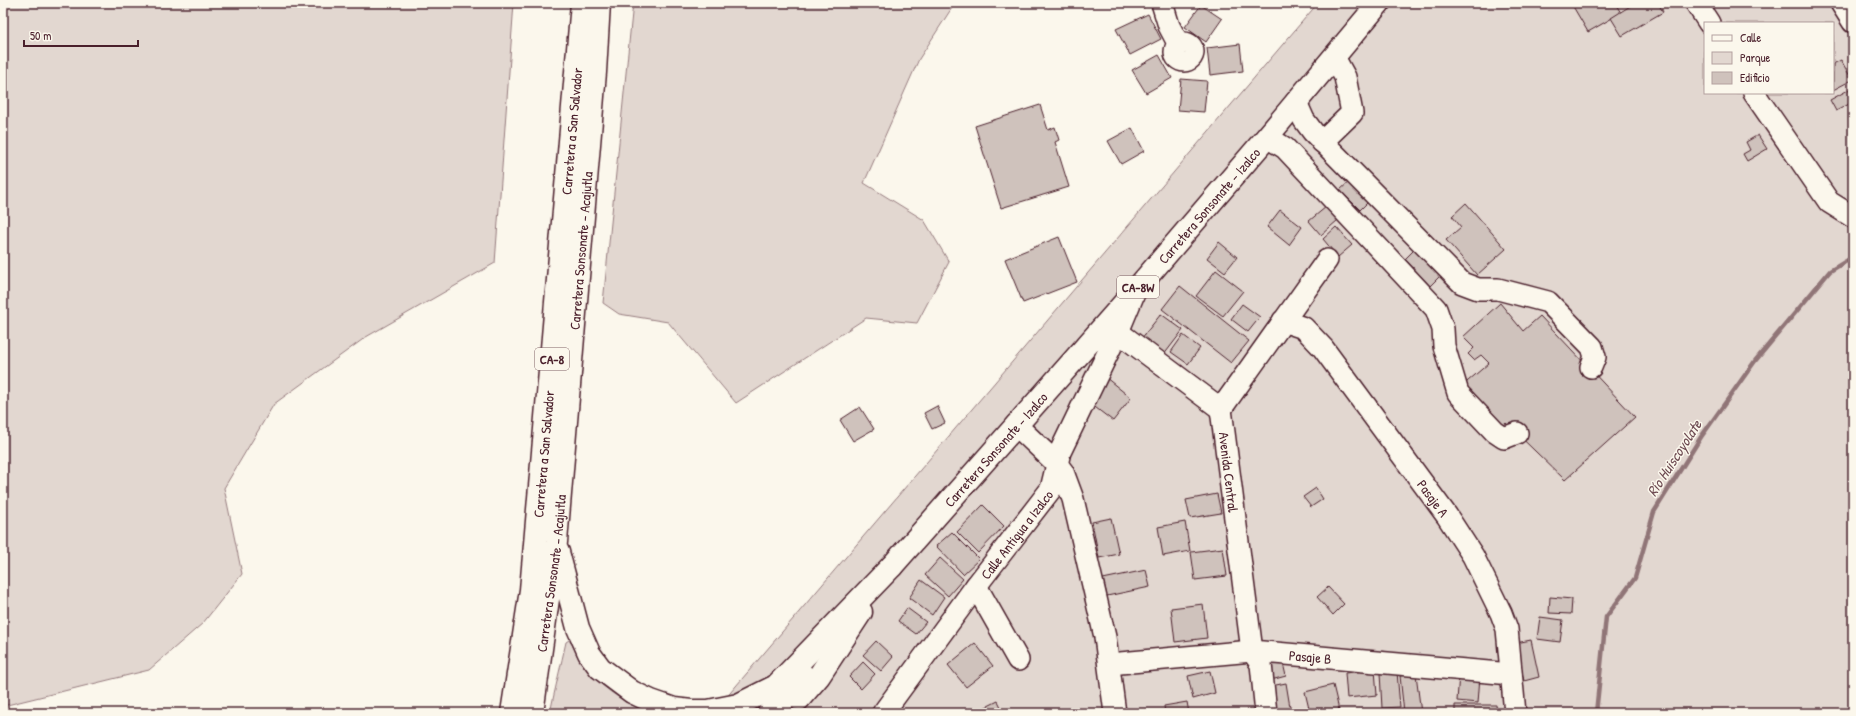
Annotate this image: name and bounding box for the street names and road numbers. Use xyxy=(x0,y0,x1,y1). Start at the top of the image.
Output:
street label: Carretera a San Salvador xyxy=(556,66,586,196)
street label: Carretera Sonsonate - Izalco xyxy=(1153,143,1264,267)
street label: Carretera Sonsonate - Acajutla xyxy=(564,170,596,331)
road number: CA-8W xyxy=(1117,276,1159,298)
road number: CA-8 xyxy=(535,348,569,370)
street label: Carretera Sonsonate - Izalco xyxy=(939,387,1051,511)
street label: Carretera a San Salvador xyxy=(528,389,558,518)
street label: Avenida Central xyxy=(1215,431,1243,513)
street label: Pasaje A xyxy=(1413,475,1454,521)
street label: Calle Antigua a Izalco xyxy=(976,485,1057,583)
street label: Carretera Sonsonate - Acajutla xyxy=(531,493,569,653)
street label: Pasaje B xyxy=(1288,645,1332,668)

